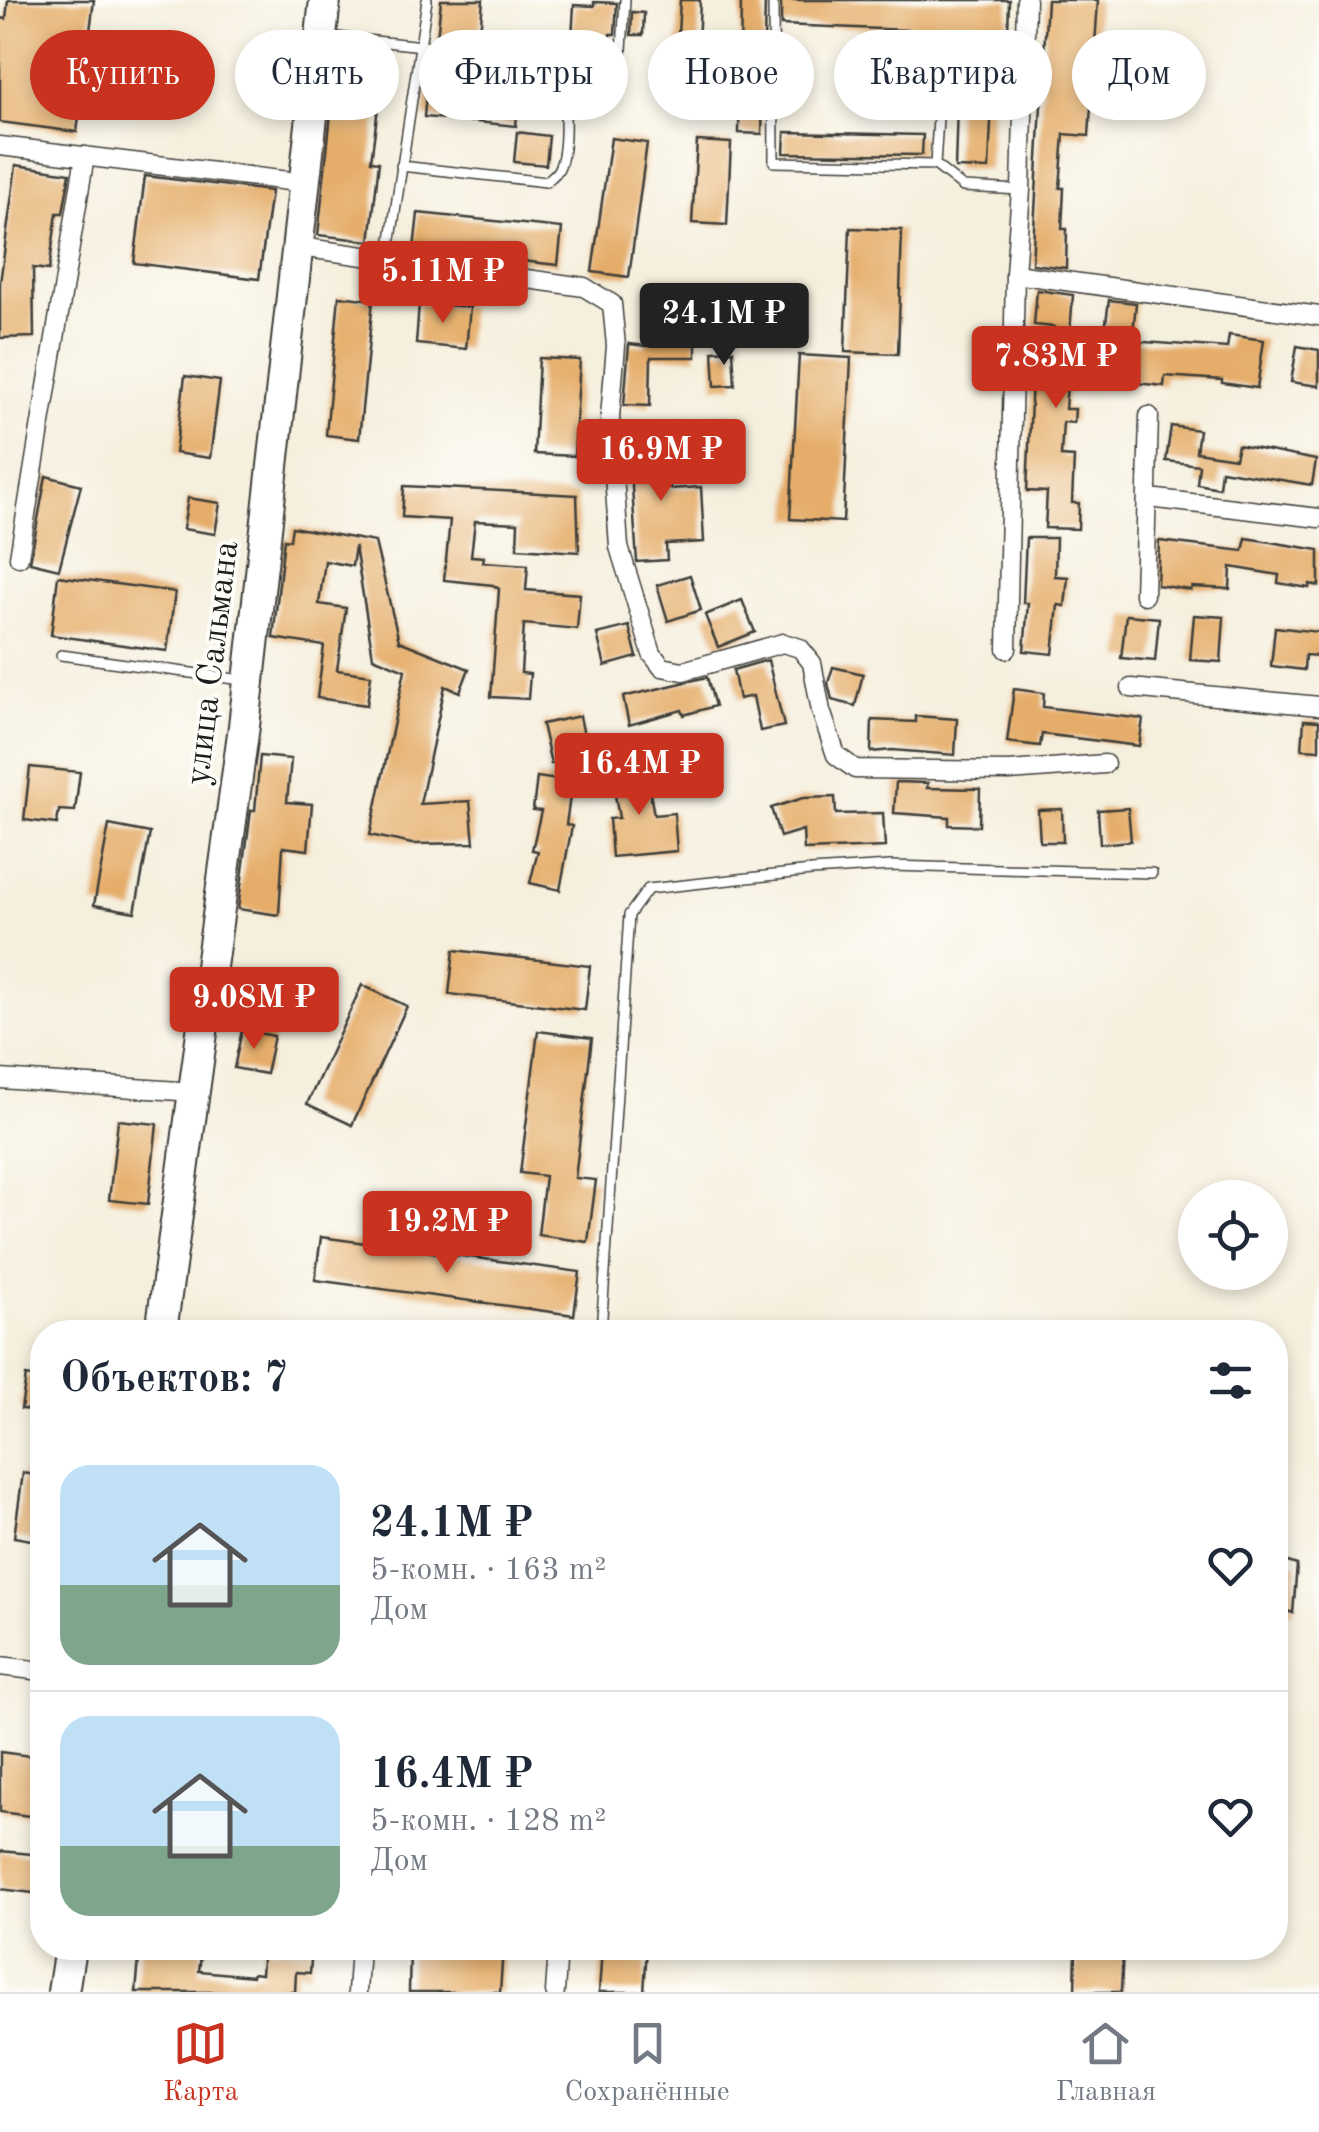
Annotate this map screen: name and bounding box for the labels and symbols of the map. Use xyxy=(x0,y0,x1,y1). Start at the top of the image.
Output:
pin: 5.11M ₽ xyxy=(351,241,535,326)
pin: 24.1M ₽ xyxy=(632,283,816,368)
pin: 7.83M ₽ xyxy=(964,326,1148,411)
pin: 16.9M ₽ xyxy=(569,419,753,504)
street label: улица Сальмана xyxy=(181,539,245,787)
pin: 16.4M ₽ xyxy=(547,733,731,818)
pin: 9.08M ₽ xyxy=(162,967,346,1052)
pin: 19.2M ₽ xyxy=(355,1191,539,1276)

